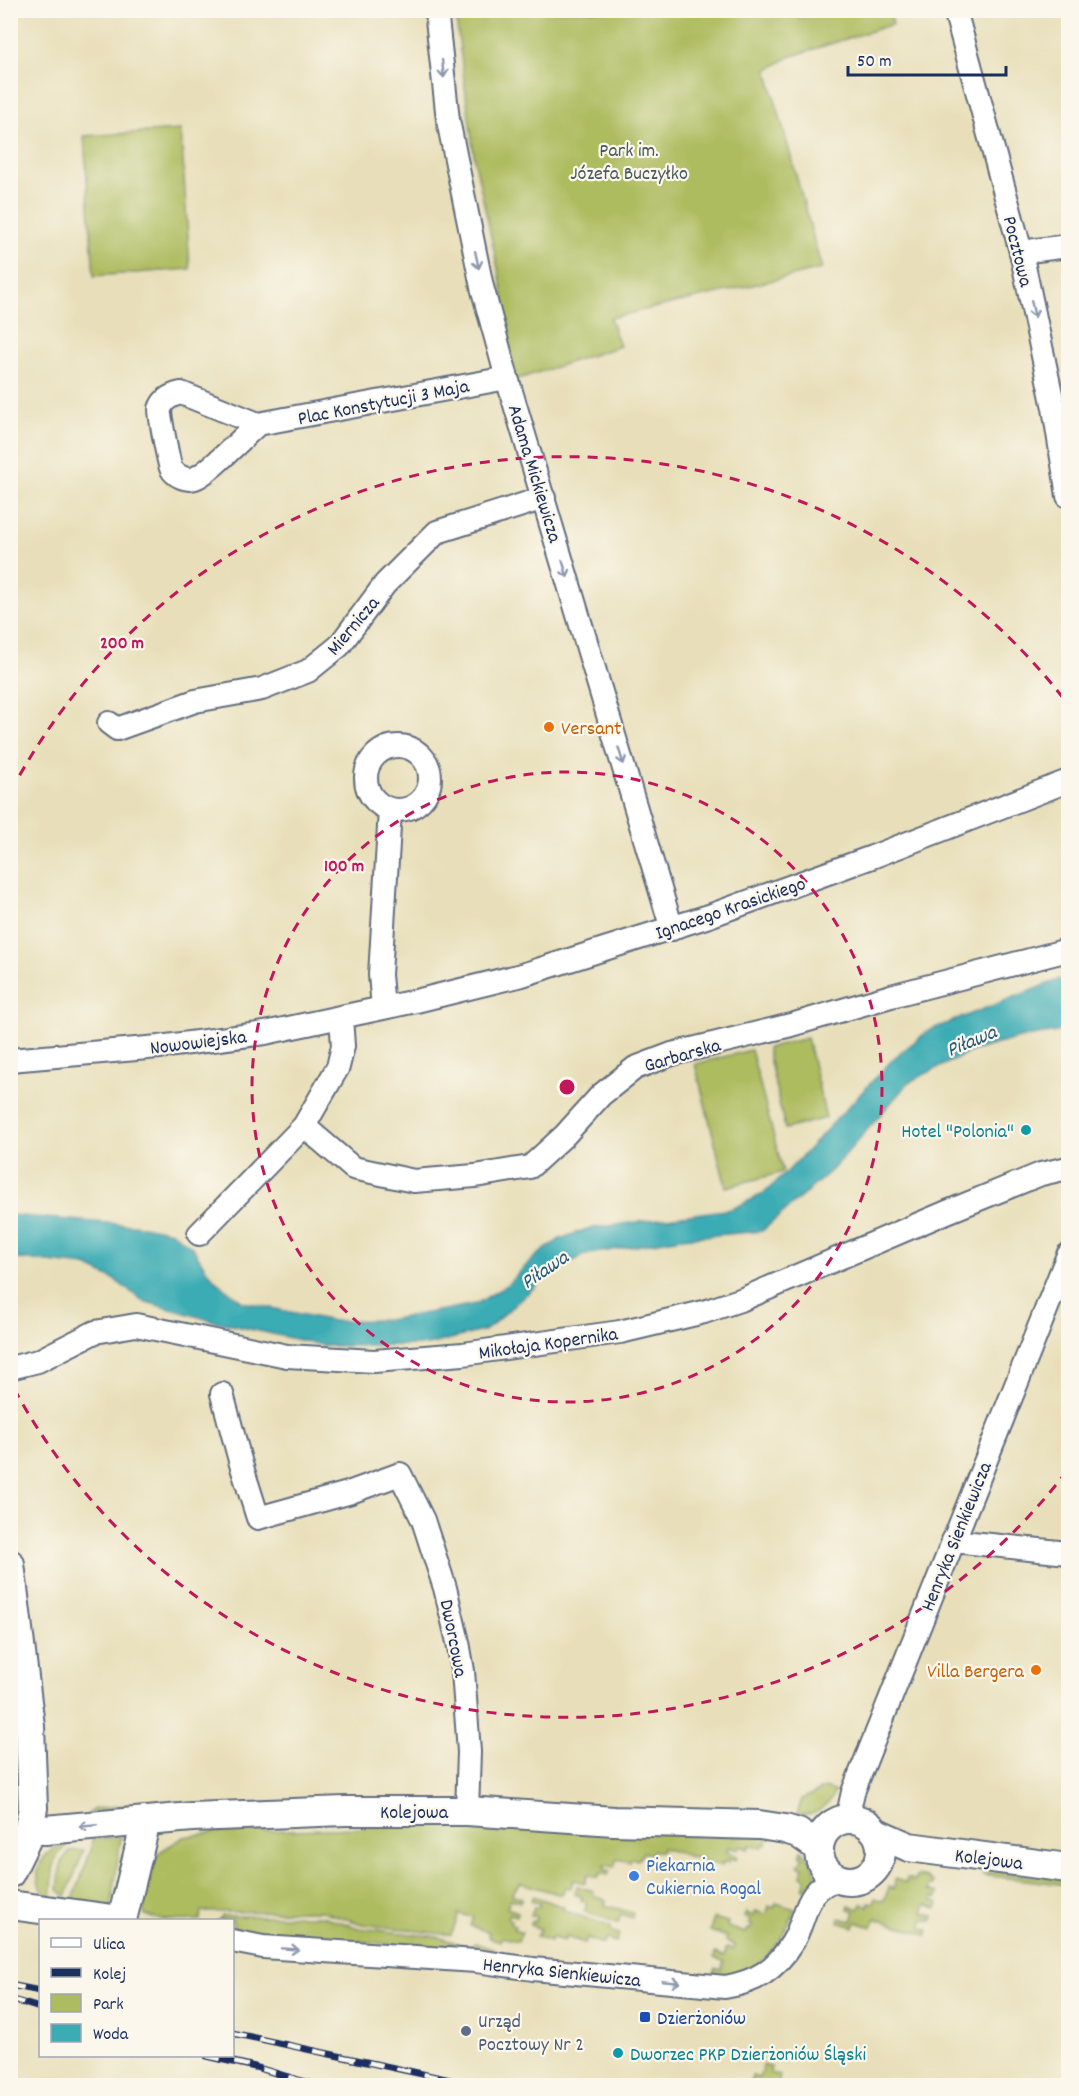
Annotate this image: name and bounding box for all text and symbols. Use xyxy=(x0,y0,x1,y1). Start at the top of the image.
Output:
scale bar xyxy=(848,39,1006,77)
text: 50 m xyxy=(857,50,892,75)
one-way arrow xyxy=(438,58,449,78)
park label: Park im. Józefa Buczyłko xyxy=(570,138,688,189)
street label: Pocztowa xyxy=(994,213,1039,291)
one-way arrow xyxy=(472,250,483,270)
one-way arrow xyxy=(1028,299,1039,318)
street label: Plac Konstytucji 3 Maja xyxy=(296,374,472,434)
street label: Adama Mickiewicza xyxy=(499,401,568,547)
one-way arrow xyxy=(560,559,571,578)
street label: Miernicza xyxy=(321,591,388,663)
text: 200 m xyxy=(100,632,144,657)
place label: Versant xyxy=(561,716,621,744)
marker: Versant xyxy=(542,720,556,734)
one-way arrow xyxy=(616,746,627,765)
text: 100 m xyxy=(324,855,364,880)
street label: Ignacego Krasickiego xyxy=(652,871,810,949)
water label: Piława xyxy=(942,1018,1003,1067)
street label: Nowowiejska xyxy=(148,1024,249,1064)
street label: Garbarska xyxy=(641,1032,725,1081)
centre of rings xyxy=(557,1077,577,1097)
place label: Hotel "Polonia" xyxy=(901,1119,1014,1147)
marker: Hotel "Polonia" xyxy=(1019,1123,1033,1137)
water label: Piława xyxy=(516,1244,577,1298)
street label: Mikołaja Kopernika xyxy=(477,1321,620,1369)
street label: Henryka Sienkiewicza xyxy=(915,1458,1001,1616)
street label: Dworcowa xyxy=(431,1597,473,1680)
place label: Villa Bergera xyxy=(927,1659,1025,1687)
marker: Villa Bergera xyxy=(1029,1663,1043,1677)
street label: Kolejowa xyxy=(380,1800,449,1828)
one-way arrow xyxy=(79,1821,99,1832)
street label: Kolejowa xyxy=(953,1843,1025,1879)
place label: Piekarnia Cukiernia Rogal xyxy=(646,1853,761,1904)
marker: Piekarnia Cukiernia Rogal xyxy=(627,1869,641,1883)
legend xyxy=(39,1919,234,2057)
text: Ulica xyxy=(93,1933,125,1958)
one-way arrow xyxy=(280,1943,300,1954)
street label: Henryka Sienkiewicza xyxy=(481,1952,643,1996)
text: Kolej xyxy=(93,1963,126,1988)
one-way arrow xyxy=(661,1977,681,1988)
text: Park xyxy=(93,1993,124,2018)
place label: Dzierżoniów xyxy=(657,2006,746,2034)
place label: Urząd Pocztowy Nr 2 xyxy=(478,2009,584,2060)
marker: Dzierżoniów xyxy=(638,2010,652,2024)
text: Woda xyxy=(93,2023,129,2048)
marker: Urząd Pocztowy Nr 2 xyxy=(459,2024,473,2038)
place label: Dworzec PKP Dzierżoniów Śląski xyxy=(630,2042,867,2070)
marker: Dworzec PKP Dzierżoniów Śląski xyxy=(611,2046,625,2060)

